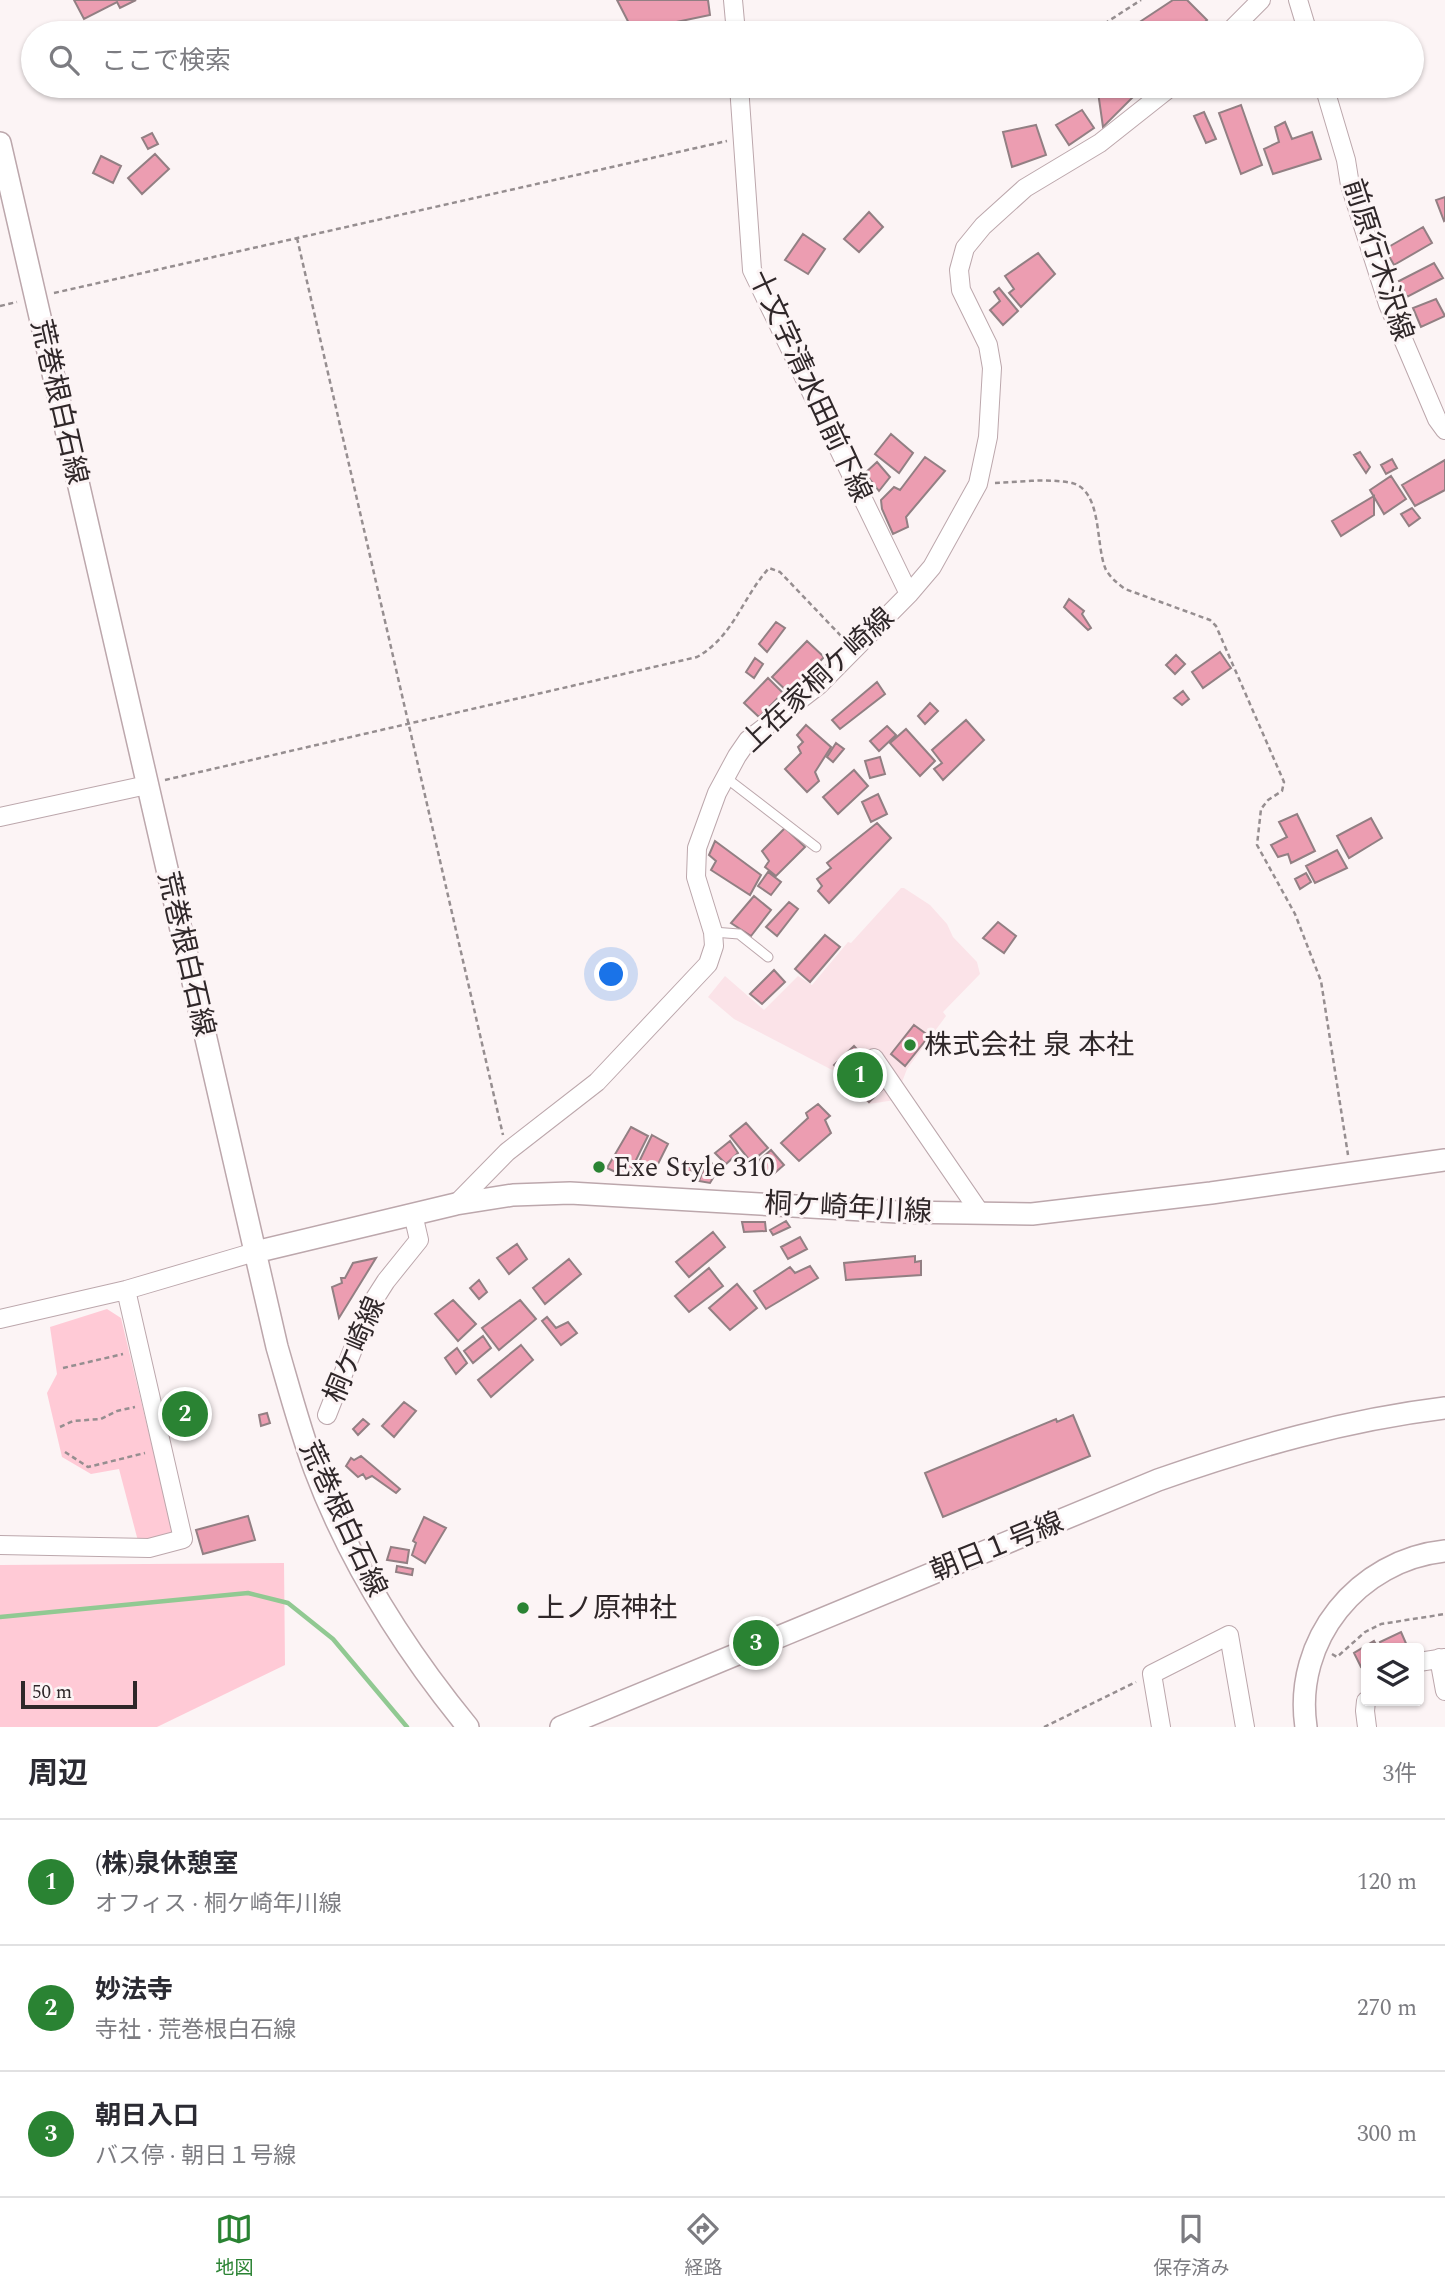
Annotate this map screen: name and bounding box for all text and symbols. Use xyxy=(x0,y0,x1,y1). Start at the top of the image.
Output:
search box xyxy=(21,21,1424,98)
icon: search xyxy=(45,41,83,79)
text: ここで検索 xyxy=(101,41,231,81)
street label: 前原行木沢線 xyxy=(1332,173,1424,347)
street label: 十文字清水田前下線 xyxy=(737,263,883,509)
street label: 荒巻根白石線 xyxy=(19,315,99,489)
street label: 上在家桐ケ崎線 xyxy=(732,597,904,763)
street label: 荒巻根白石線 xyxy=(146,867,226,1041)
your location xyxy=(594,957,628,991)
place label: 株式会社 泉 本社 xyxy=(924,1024,1134,1067)
marker: 株式会社 泉 本社 xyxy=(902,1037,918,1053)
pin: 1 xyxy=(837,1049,883,1101)
place label: Exe Style 310 xyxy=(613,1146,775,1189)
marker: Exe Style 310 xyxy=(591,1159,607,1175)
street label: 桐ケ崎年川線 xyxy=(763,1182,933,1234)
street label: 桐ケ崎線 xyxy=(313,1290,397,1410)
pin: 2 xyxy=(162,1388,208,1440)
street label: 荒巻根白石線 xyxy=(288,1434,398,1604)
street label: 朝日１号線 xyxy=(924,1501,1070,1593)
place label: 上ノ原神社 xyxy=(537,1587,677,1630)
marker: 上ノ原神社 xyxy=(515,1600,531,1616)
pin: 3 xyxy=(733,1617,779,1669)
map controls xyxy=(1361,1643,1424,1706)
button: layers xyxy=(1361,1643,1424,1706)
scale bar xyxy=(21,1678,136,1710)
text: 50 m xyxy=(32,1678,72,1707)
text: 周辺 xyxy=(28,1751,88,1797)
text: 3件 xyxy=(1383,1757,1417,1792)
text: (株)泉休憩室 xyxy=(95,1844,239,1884)
text: 1 xyxy=(45,1865,57,1900)
text: 120 m xyxy=(1357,1865,1417,1900)
text: オフィス · 桐ケ崎年川線 xyxy=(95,1887,342,1922)
text: 妙法寺 xyxy=(95,1970,173,2010)
text: 2 xyxy=(45,1991,57,2026)
text: 270 m xyxy=(1357,1991,1417,2026)
text: 寺社 · 荒巻根白石線 xyxy=(95,2013,296,2048)
text: 朝日入口 xyxy=(95,2096,199,2136)
text: 3 xyxy=(45,2117,57,2152)
text: 300 m xyxy=(1357,2117,1417,2152)
text: バス停 · 朝日１号線 xyxy=(95,2139,296,2174)
tab: 地図 xyxy=(215,2210,254,2283)
tab: 経路 xyxy=(684,2210,723,2283)
tab: 保存済み xyxy=(1153,2210,1230,2283)

